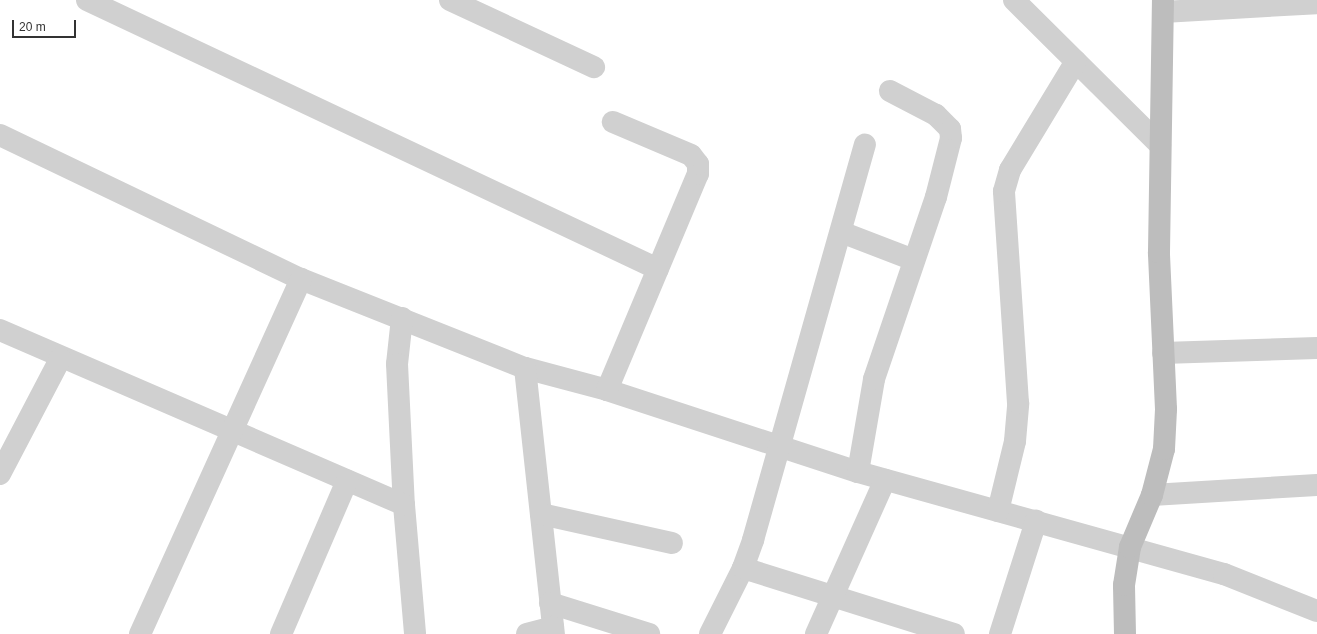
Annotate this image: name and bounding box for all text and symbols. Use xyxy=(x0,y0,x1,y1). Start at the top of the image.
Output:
scale bar xyxy=(14,12,78,38)
text: 20 m xyxy=(19,20,46,34)

